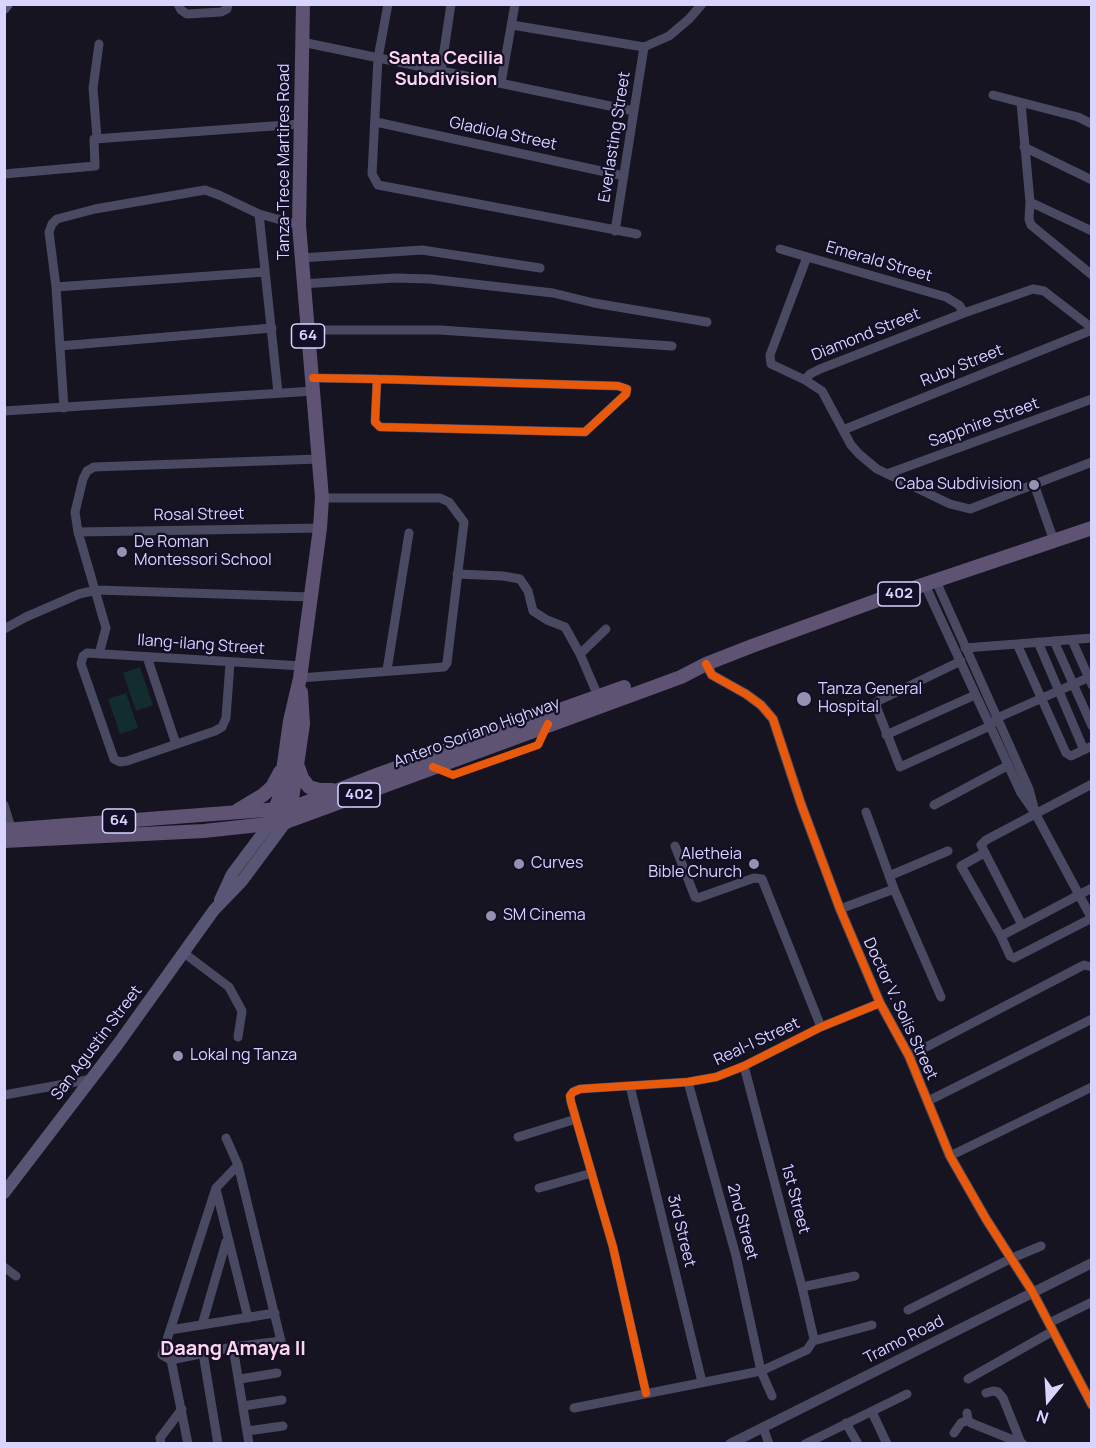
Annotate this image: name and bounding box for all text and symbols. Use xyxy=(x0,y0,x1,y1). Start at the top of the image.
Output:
district label: Santa Cecilia Subdivision xyxy=(389,48,503,90)
street label: Tanza-Trece Martires Road xyxy=(275,64,295,260)
street label: Everlasting Street xyxy=(595,70,635,204)
street label: Gladiola Street xyxy=(447,113,559,155)
street label: Emerald Street xyxy=(824,238,934,286)
street label: Diamond Street xyxy=(809,304,923,366)
road number: 64 xyxy=(292,324,324,348)
street label: Ruby Street xyxy=(918,341,1006,391)
street label: Sapphire Street xyxy=(926,394,1042,452)
place label: Caba Subdivision xyxy=(895,475,1022,495)
marker: Caba Subdivision xyxy=(1027,478,1041,492)
street label: Rosal Street xyxy=(153,505,245,525)
place label: De Roman Montessori School xyxy=(134,533,272,571)
marker: De Roman Montessori School xyxy=(115,545,129,559)
road number: 402 xyxy=(878,582,920,606)
street label: Ilang-ilang Street xyxy=(137,631,265,659)
place label: Tanza General Hospital xyxy=(818,680,922,718)
marker: Tanza General Hospital xyxy=(795,690,813,708)
street label: Antero Soriano Highway xyxy=(391,694,563,772)
road number: 402 xyxy=(338,783,380,807)
road number: 64 xyxy=(102,809,136,833)
place label: Aletheia Bible Church xyxy=(648,845,742,883)
place label: Curves xyxy=(531,854,583,874)
marker: Curves xyxy=(512,857,526,871)
marker: Aletheia Bible Church xyxy=(747,857,761,871)
place label: SM Cinema xyxy=(503,906,586,926)
marker: SM Cinema xyxy=(484,909,498,923)
street label: Doctor V. Solis Street xyxy=(859,935,941,1083)
street label: San Agustin Street xyxy=(48,982,146,1104)
street label: Real-I Street xyxy=(711,1014,803,1070)
place label: Lokal ng Tanza xyxy=(190,1046,297,1066)
marker: Lokal ng Tanza xyxy=(171,1049,185,1063)
street label: 1st Street xyxy=(777,1162,813,1236)
street label: 2nd Street xyxy=(723,1182,761,1262)
street label: 3rd Street xyxy=(663,1193,699,1269)
street label: Tramo Road xyxy=(861,1312,947,1368)
district label: Daang Amaya II xyxy=(160,1337,306,1361)
north arrow xyxy=(1018,1370,1078,1430)
text: N xyxy=(1034,1405,1051,1429)

